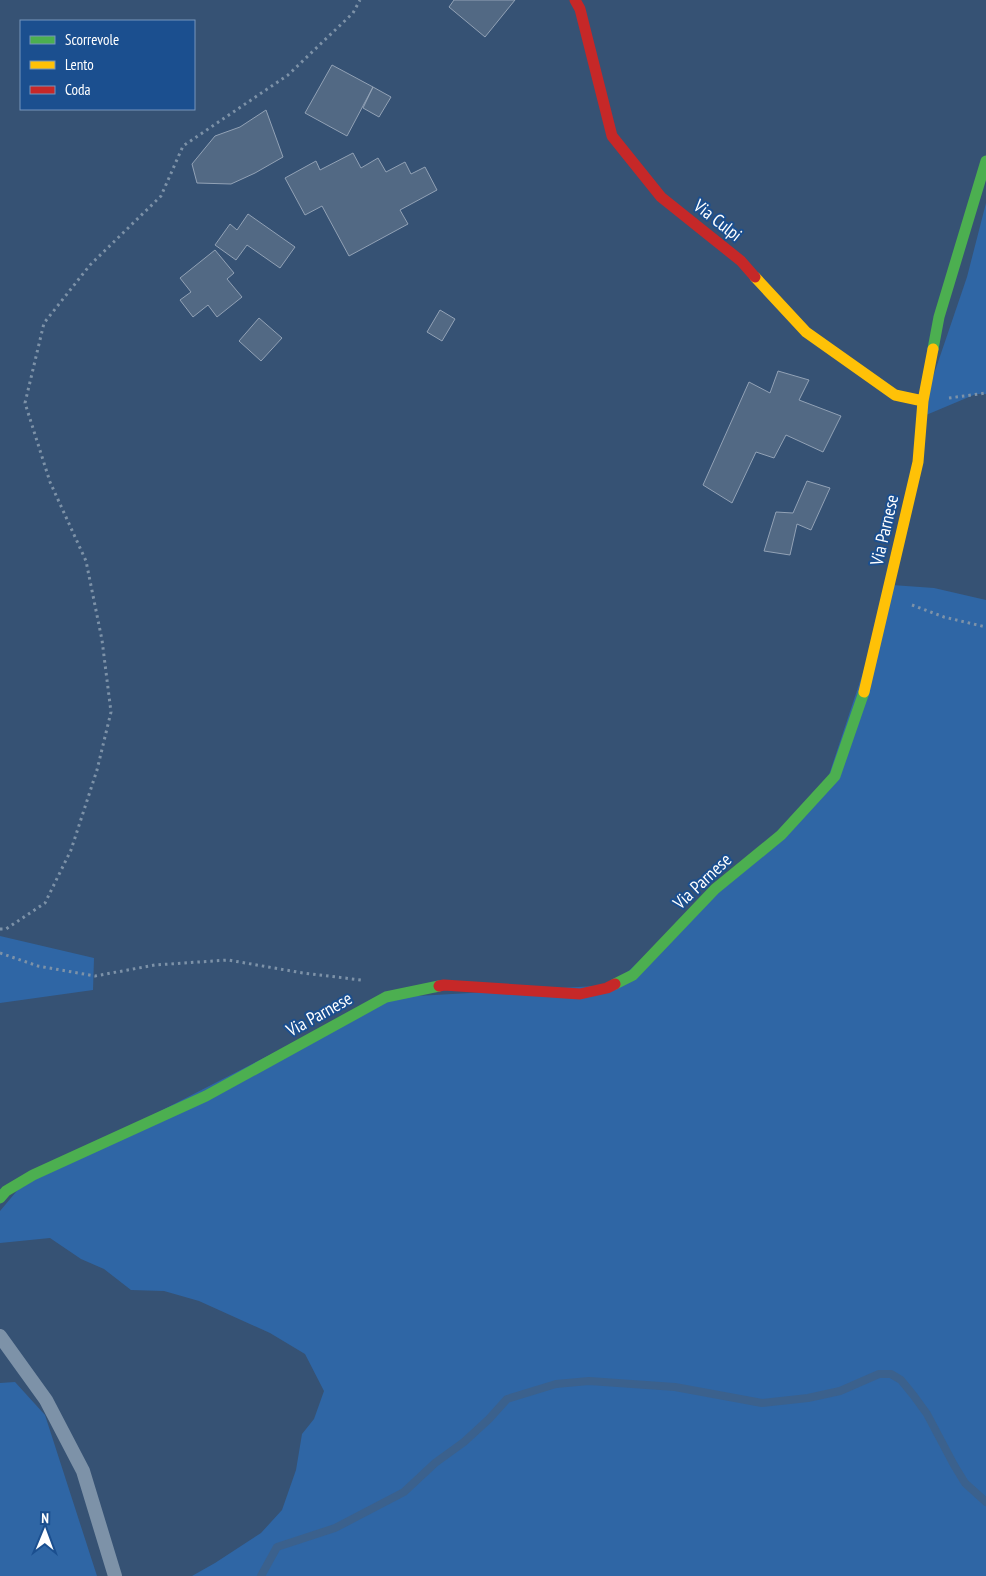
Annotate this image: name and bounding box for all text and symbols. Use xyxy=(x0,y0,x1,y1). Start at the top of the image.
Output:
legend xyxy=(20,20,195,110)
text: Scorrevole xyxy=(65,30,119,49)
text: Lento xyxy=(65,55,94,74)
text: Coda xyxy=(65,80,90,99)
street label: Via Culpi xyxy=(688,193,747,246)
street label: Via Parnese xyxy=(864,492,903,569)
street label: Via Parnese xyxy=(667,848,736,915)
street label: Via Parnese xyxy=(281,987,356,1042)
north arrow xyxy=(20,1506,70,1556)
text: N xyxy=(41,1509,49,1527)

